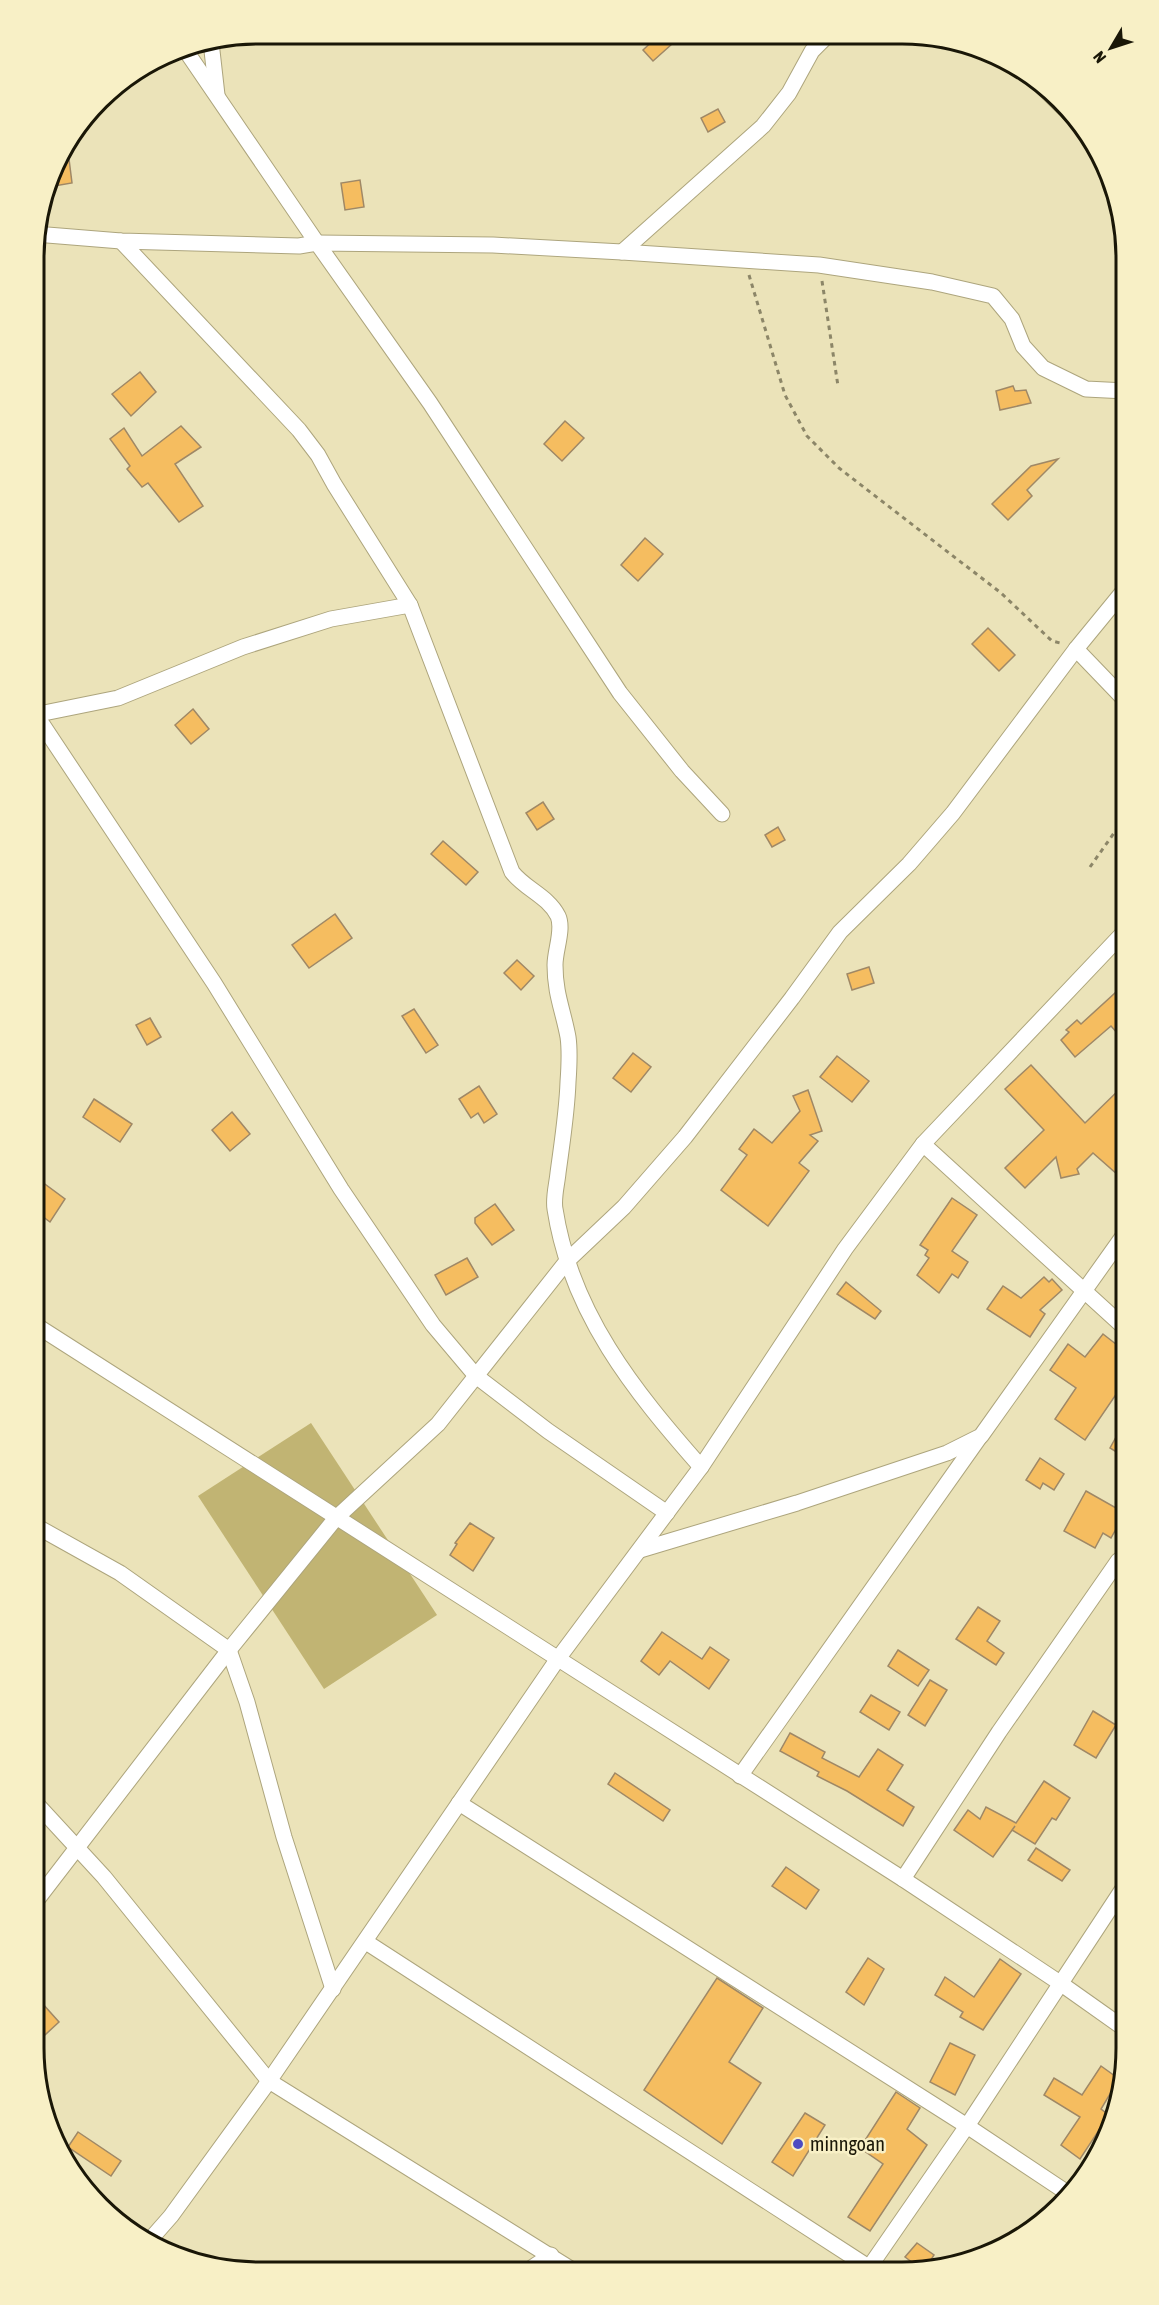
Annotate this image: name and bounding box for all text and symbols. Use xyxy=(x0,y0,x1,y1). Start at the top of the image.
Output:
north arrow xyxy=(1081,18,1141,78)
text: N xyxy=(1089,48,1109,67)
place label: minngoan xyxy=(810,2132,885,2155)
marker: minngoan xyxy=(791,2137,805,2151)

